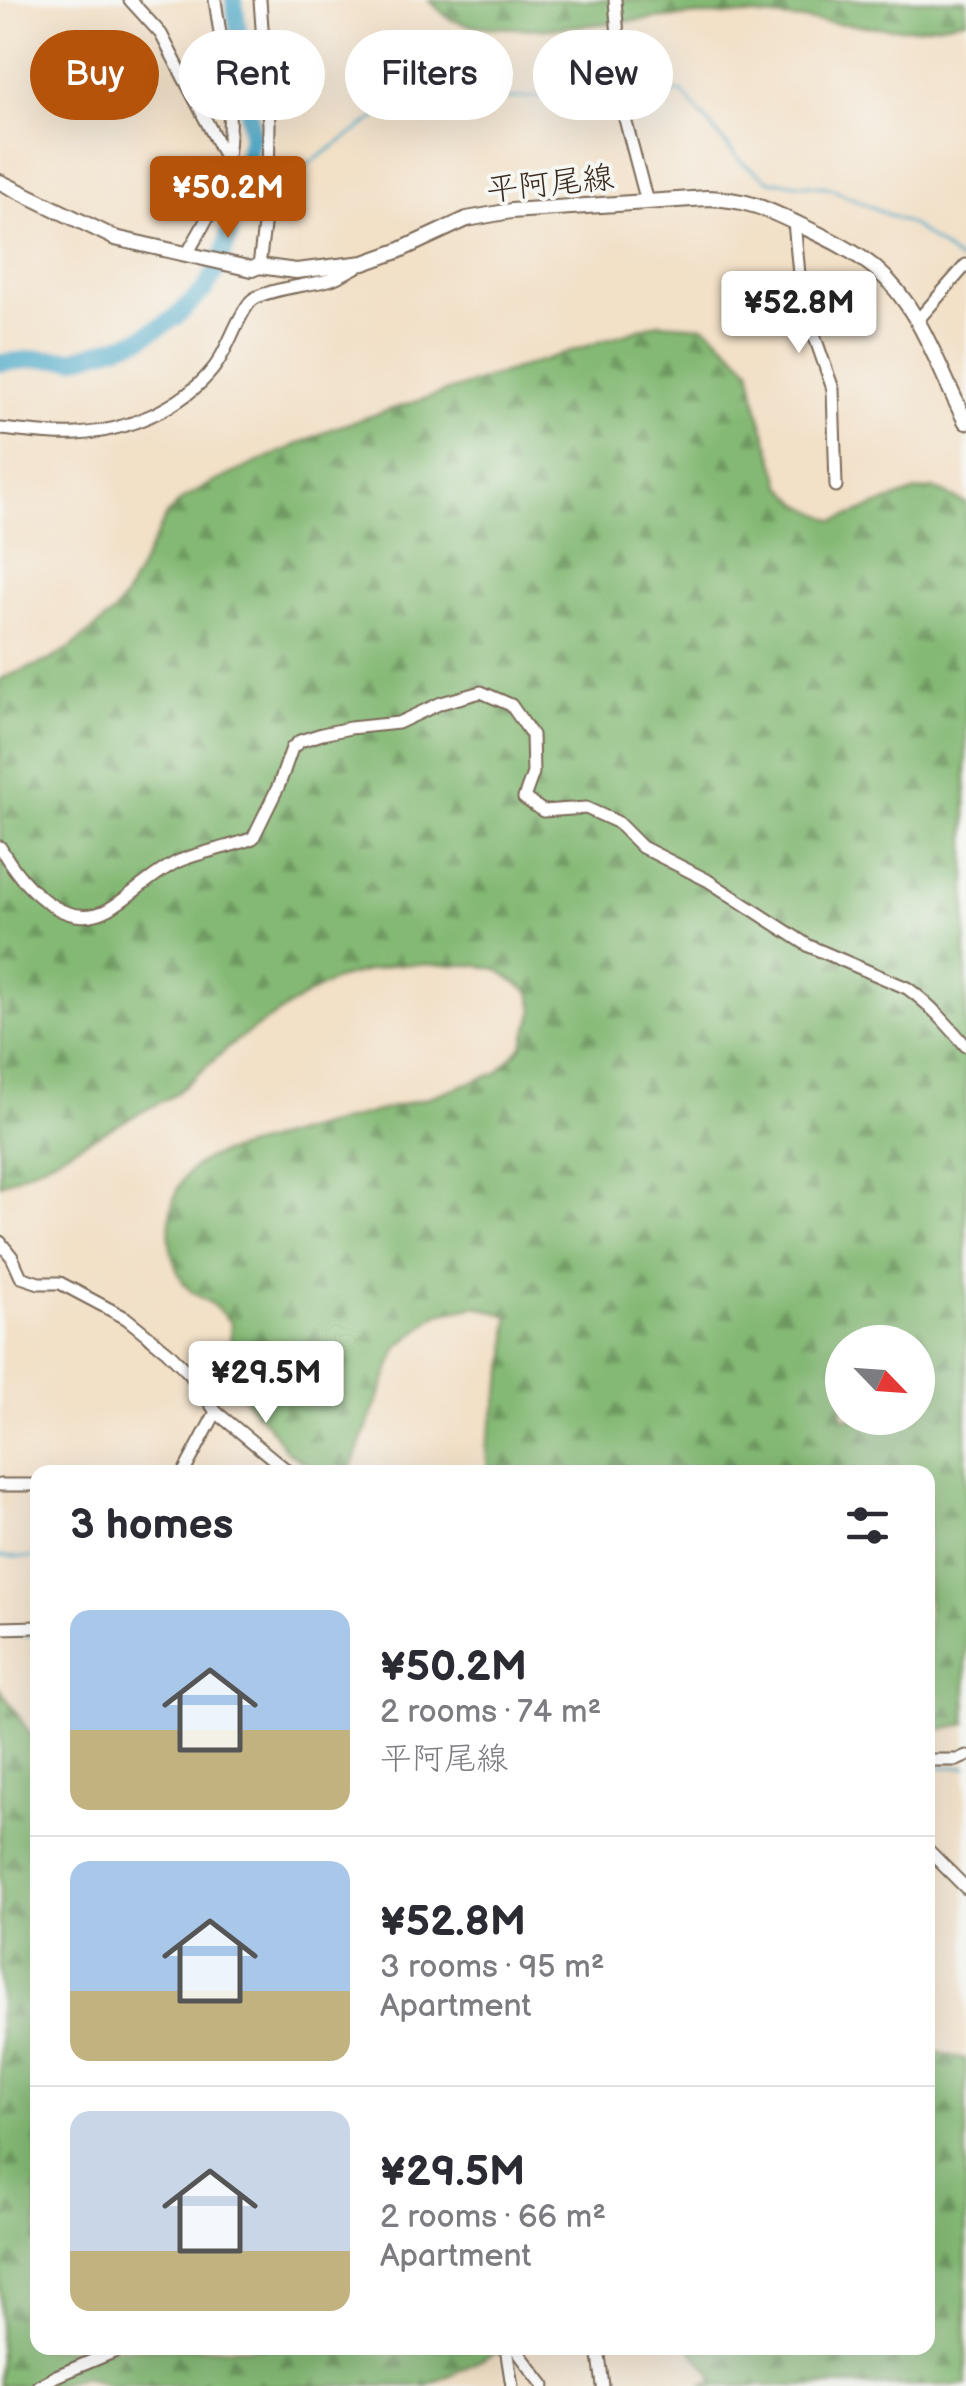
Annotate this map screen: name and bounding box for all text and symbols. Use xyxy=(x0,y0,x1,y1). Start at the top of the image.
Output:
chip: Buy xyxy=(30,30,159,120)
chip: Rent xyxy=(179,30,325,120)
chip: Filters xyxy=(345,30,513,120)
chip: New xyxy=(533,30,673,120)
pin: ¥50.2M xyxy=(147,156,309,241)
street label: 平阿尾線 xyxy=(484,158,616,211)
text: ¥50.2M xyxy=(172,169,284,208)
pin: ¥52.8M xyxy=(718,271,880,356)
text: ¥52.8M xyxy=(743,284,855,323)
north arrow xyxy=(825,1325,935,1435)
map controls xyxy=(825,1325,935,1435)
pin: ¥29.5M xyxy=(185,1341,347,1426)
text: ¥29.5M xyxy=(211,1354,321,1393)
icon: filters xyxy=(840,1498,895,1553)
text: 3 homes xyxy=(70,1500,233,1551)
text: ¥50.2M xyxy=(380,1642,527,1693)
icon: home xyxy=(150,1650,270,1770)
text: 2 rooms · 74 m² xyxy=(380,1693,601,1732)
text: 平阿尾線 xyxy=(380,1740,508,1779)
text: ¥52.8M xyxy=(380,1897,526,1948)
icon: home xyxy=(150,1901,270,2021)
text: 3 rooms · 95 m² xyxy=(380,1948,605,1987)
text: Apartment xyxy=(380,1987,531,2026)
text: ¥29.5M xyxy=(380,2147,525,2198)
icon: home xyxy=(150,2151,270,2271)
text: 2 rooms · 66 m² xyxy=(380,2198,606,2237)
text: Apartment xyxy=(380,2237,531,2276)

